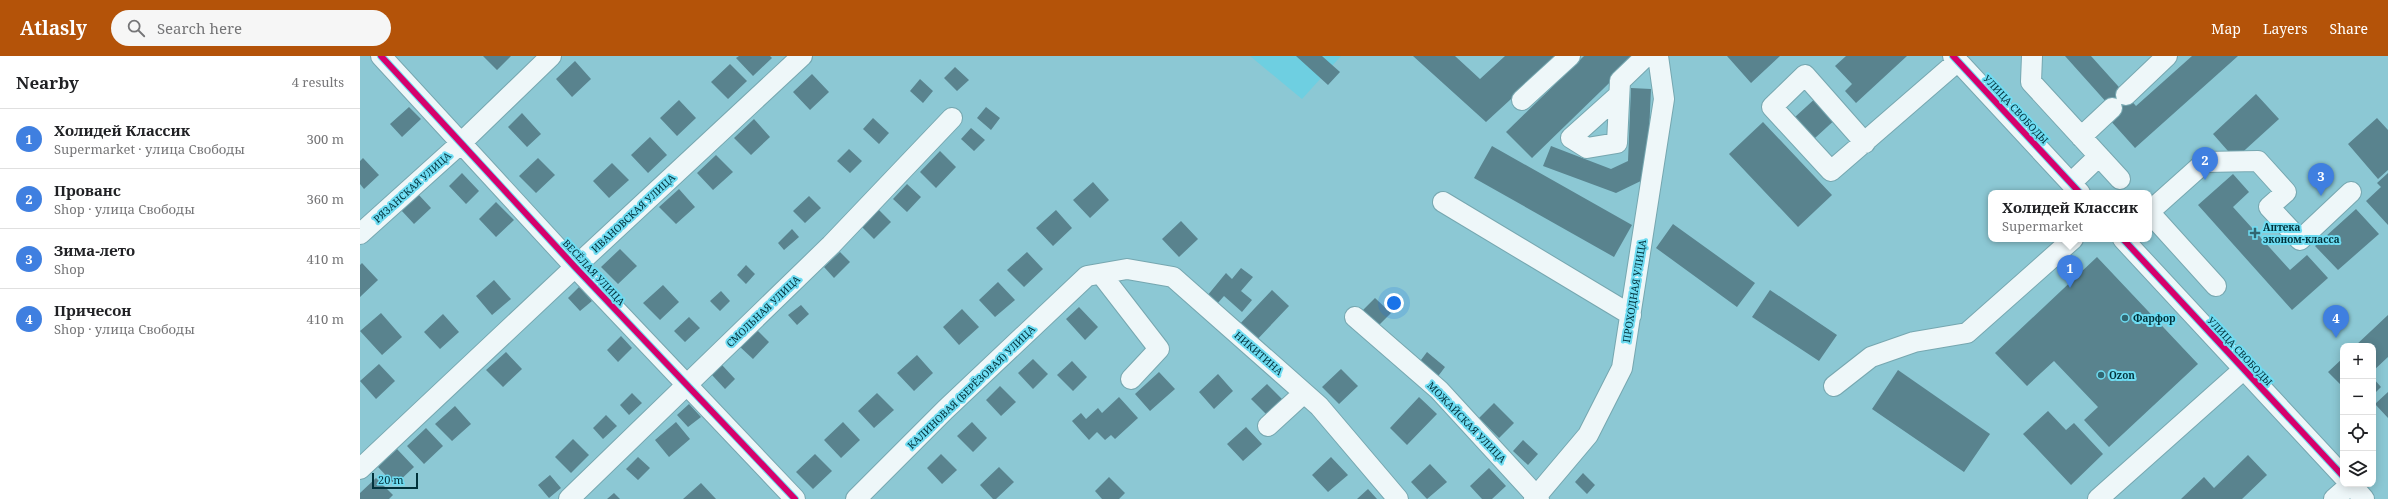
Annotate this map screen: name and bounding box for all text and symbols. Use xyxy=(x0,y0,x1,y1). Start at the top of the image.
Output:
search box xyxy=(111,10,391,46)
text: Atlasly xyxy=(20,15,87,41)
icon: search xyxy=(125,17,147,39)
text: Search here xyxy=(157,18,242,38)
text: Map xyxy=(2211,19,2241,38)
text: Layers xyxy=(2263,19,2308,38)
text: Share xyxy=(2330,19,2368,38)
text: Nearby xyxy=(16,71,79,94)
street label: УЛИЦА СВОБОДЫ xyxy=(1980,71,2052,147)
text: 4 results xyxy=(292,73,344,91)
text: Холидей Классик xyxy=(54,120,190,140)
text: 1 xyxy=(25,130,33,148)
text: 300 m xyxy=(307,130,344,148)
text: Supermarket · улица Свободы xyxy=(54,140,245,158)
pin: 2 xyxy=(2192,147,2218,180)
street label: РЯЗАНСКАЯ УЛИЦА xyxy=(370,148,454,226)
pin: 3 xyxy=(2308,163,2334,196)
street label: ИВАНОВСКАЯ УЛИЦА xyxy=(588,170,679,256)
text: Прованс xyxy=(54,180,121,200)
text: 2 xyxy=(25,190,33,208)
text: 360 m xyxy=(307,190,344,208)
popup xyxy=(1988,190,2152,242)
text: Холидей Классик xyxy=(2002,197,2138,217)
text: Shop · улица Свободы xyxy=(54,200,195,218)
text: Supermarket xyxy=(2002,217,2083,235)
place label: Аптека эконом-класса xyxy=(2263,220,2340,246)
marker: Аптека эконом-класса xyxy=(2250,228,2260,238)
street label: ВЕСЁЛАЯ УЛИЦА xyxy=(560,236,629,309)
street label: ПРОХОДНАЯ УЛИЦА xyxy=(1619,238,1649,343)
text: Зима-лето xyxy=(54,240,135,260)
text: 3 xyxy=(25,250,33,268)
text: 410 m xyxy=(307,250,344,268)
pin: 1 xyxy=(2057,255,2083,288)
text: Shop xyxy=(54,260,85,278)
street label: СМОЛЬНАЯ УЛИЦА xyxy=(723,271,804,350)
your location xyxy=(1384,293,1404,313)
text: Причесон xyxy=(54,300,131,320)
pin: 4 xyxy=(2323,305,2349,338)
text: 4 xyxy=(25,310,33,328)
text: 410 m xyxy=(307,310,344,328)
place label: Фарфор xyxy=(2133,311,2176,325)
marker: Фарфор xyxy=(2120,313,2130,323)
street label: УЛИЦА СВОБОДЫ xyxy=(2204,313,2276,389)
text: Shop · улица Свободы xyxy=(54,320,195,338)
street label: КАЛИНОВАЯ (БЕРЁЗОВАЯ) УЛИЦА xyxy=(904,321,1039,452)
street label: НИКИТИНА xyxy=(1232,328,1287,379)
map controls xyxy=(2340,343,2376,487)
button: + xyxy=(2340,343,2376,379)
place label: Ozon xyxy=(2109,368,2135,382)
marker: Ozon xyxy=(2096,370,2106,380)
street label: МОЖАЙСКАЯ УЛИЦА xyxy=(1424,378,1510,466)
button: − xyxy=(2340,379,2376,415)
button: locate xyxy=(2340,415,2376,451)
button: layers xyxy=(2340,451,2376,487)
scale bar xyxy=(372,471,418,490)
text: 20 m xyxy=(378,472,404,487)

